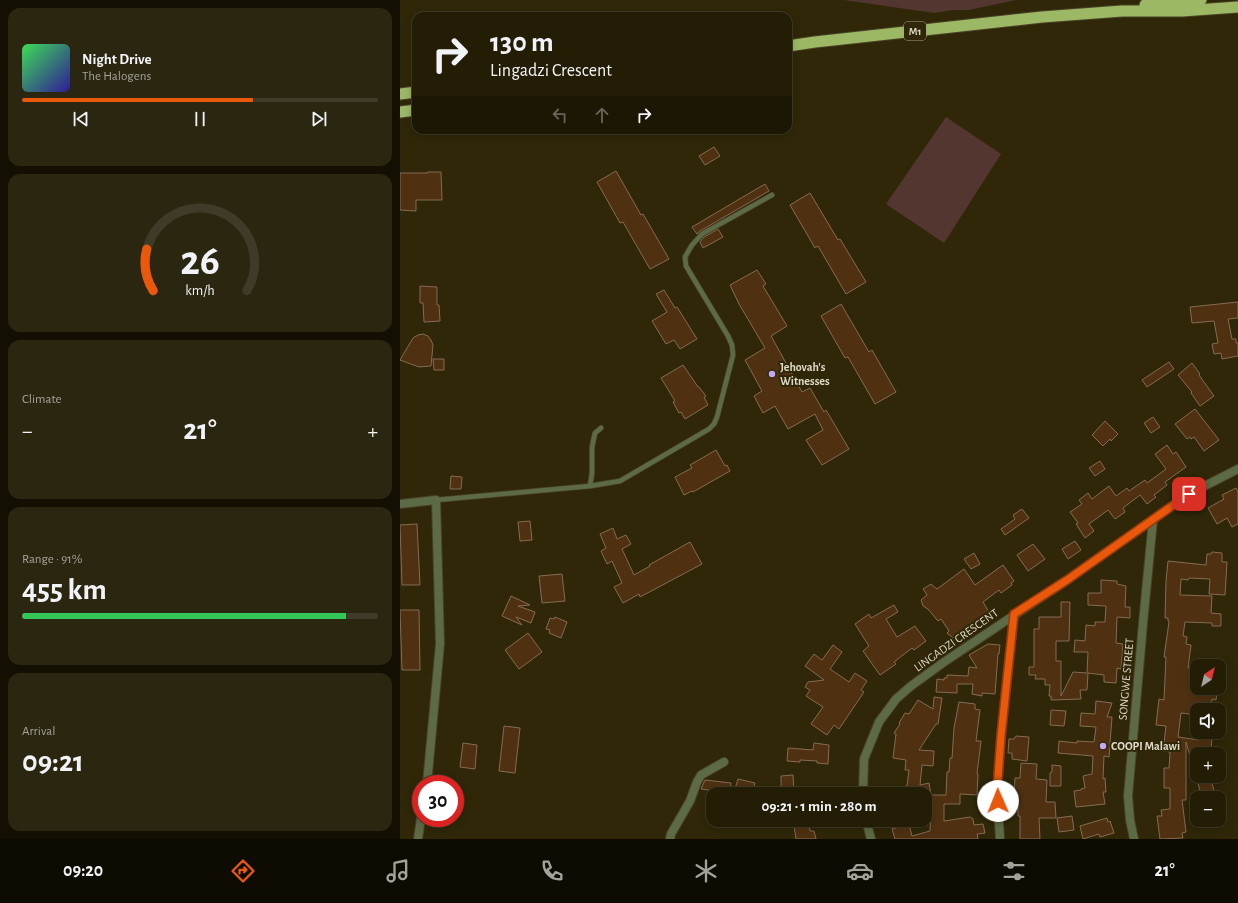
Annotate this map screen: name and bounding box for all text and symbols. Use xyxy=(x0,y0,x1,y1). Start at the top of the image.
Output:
road number: M1 xyxy=(904,22,926,40)
icon: right xyxy=(424,28,476,80)
text: 130 m xyxy=(490,29,554,57)
text: Night Drive xyxy=(82,52,152,67)
text: Lingadzi Crescent xyxy=(490,62,612,80)
text: The Halogens xyxy=(82,70,151,83)
icon: left xyxy=(549,104,571,126)
icon: ahead xyxy=(591,104,613,126)
icon: right xyxy=(633,104,655,126)
icon: previous xyxy=(70,108,92,130)
icon: pause xyxy=(189,108,211,130)
icon: next xyxy=(308,108,330,130)
text: 26 xyxy=(180,241,220,282)
text: km/h xyxy=(185,284,215,298)
place label: Jehovah's Witnesses xyxy=(780,361,830,387)
marker: Jehovah's Witnesses xyxy=(767,369,777,379)
text: Climate xyxy=(22,393,61,406)
text: 21° xyxy=(183,415,217,445)
text: − xyxy=(22,420,33,442)
text: + xyxy=(367,420,378,442)
pin xyxy=(1172,477,1206,511)
icon: arrive xyxy=(1178,483,1200,505)
text: Range · 91% xyxy=(22,553,82,566)
text: 455 km xyxy=(22,575,107,605)
street label: LINGADZI CRESCENT xyxy=(912,606,1000,674)
street label: SONGWE STREET xyxy=(1116,637,1136,721)
north arrow xyxy=(1190,659,1226,695)
map controls xyxy=(1190,659,1226,827)
button: sound xyxy=(1190,703,1226,739)
text: Arrival xyxy=(22,725,55,738)
place label: COOPI Malawi xyxy=(1111,740,1180,752)
marker: COOPI Malawi xyxy=(1098,741,1108,751)
text: 09:21 xyxy=(22,747,84,777)
button: + xyxy=(1190,747,1226,783)
speed limit sign: 30 xyxy=(412,775,464,827)
position arrow xyxy=(977,780,1019,822)
button: − xyxy=(1190,791,1226,827)
text: 09:21 · 1 min · 280 m xyxy=(761,799,877,814)
icon: directions xyxy=(229,857,257,885)
icon: music xyxy=(384,857,412,885)
icon: phone xyxy=(538,857,566,885)
icon: climate xyxy=(692,857,720,885)
icon: car xyxy=(846,857,874,885)
icon: filters xyxy=(1000,857,1028,885)
text: 09:20 xyxy=(63,862,103,880)
text: 21° xyxy=(1155,862,1175,880)

